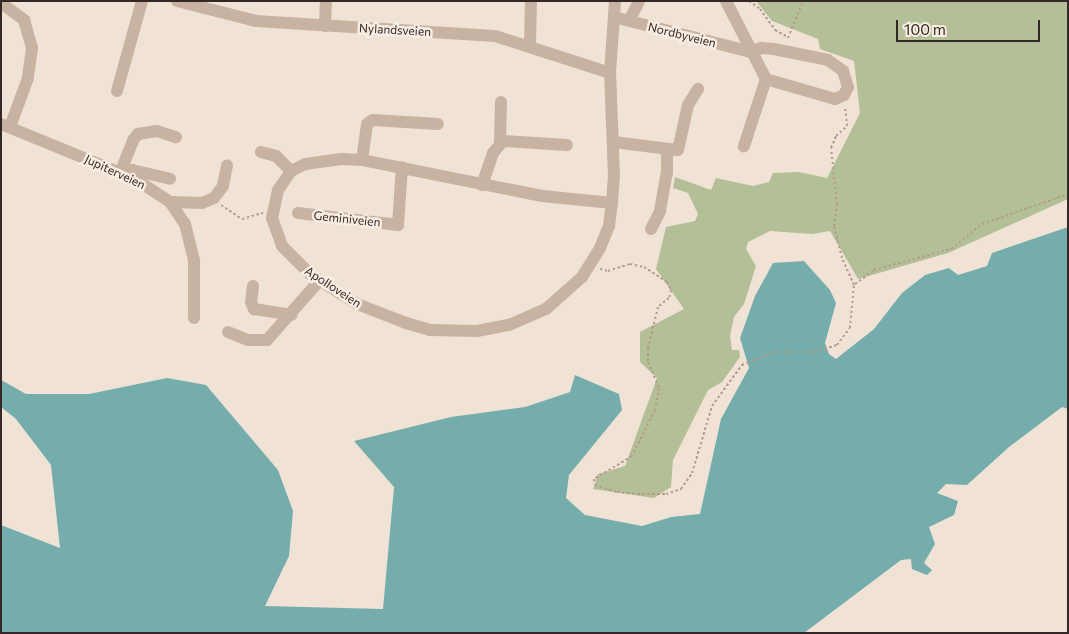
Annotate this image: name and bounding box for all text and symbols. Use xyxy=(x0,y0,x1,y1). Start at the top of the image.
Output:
scale bar xyxy=(899,10,1043,42)
street label: Nordbyveien xyxy=(647,20,717,50)
text: 100 m xyxy=(904,20,946,38)
street label: Nylandsveien xyxy=(359,21,431,39)
street label: Jupiterveien xyxy=(83,152,147,192)
street label: Geminiveien xyxy=(313,208,381,230)
street label: Apolloveien xyxy=(302,263,364,311)

